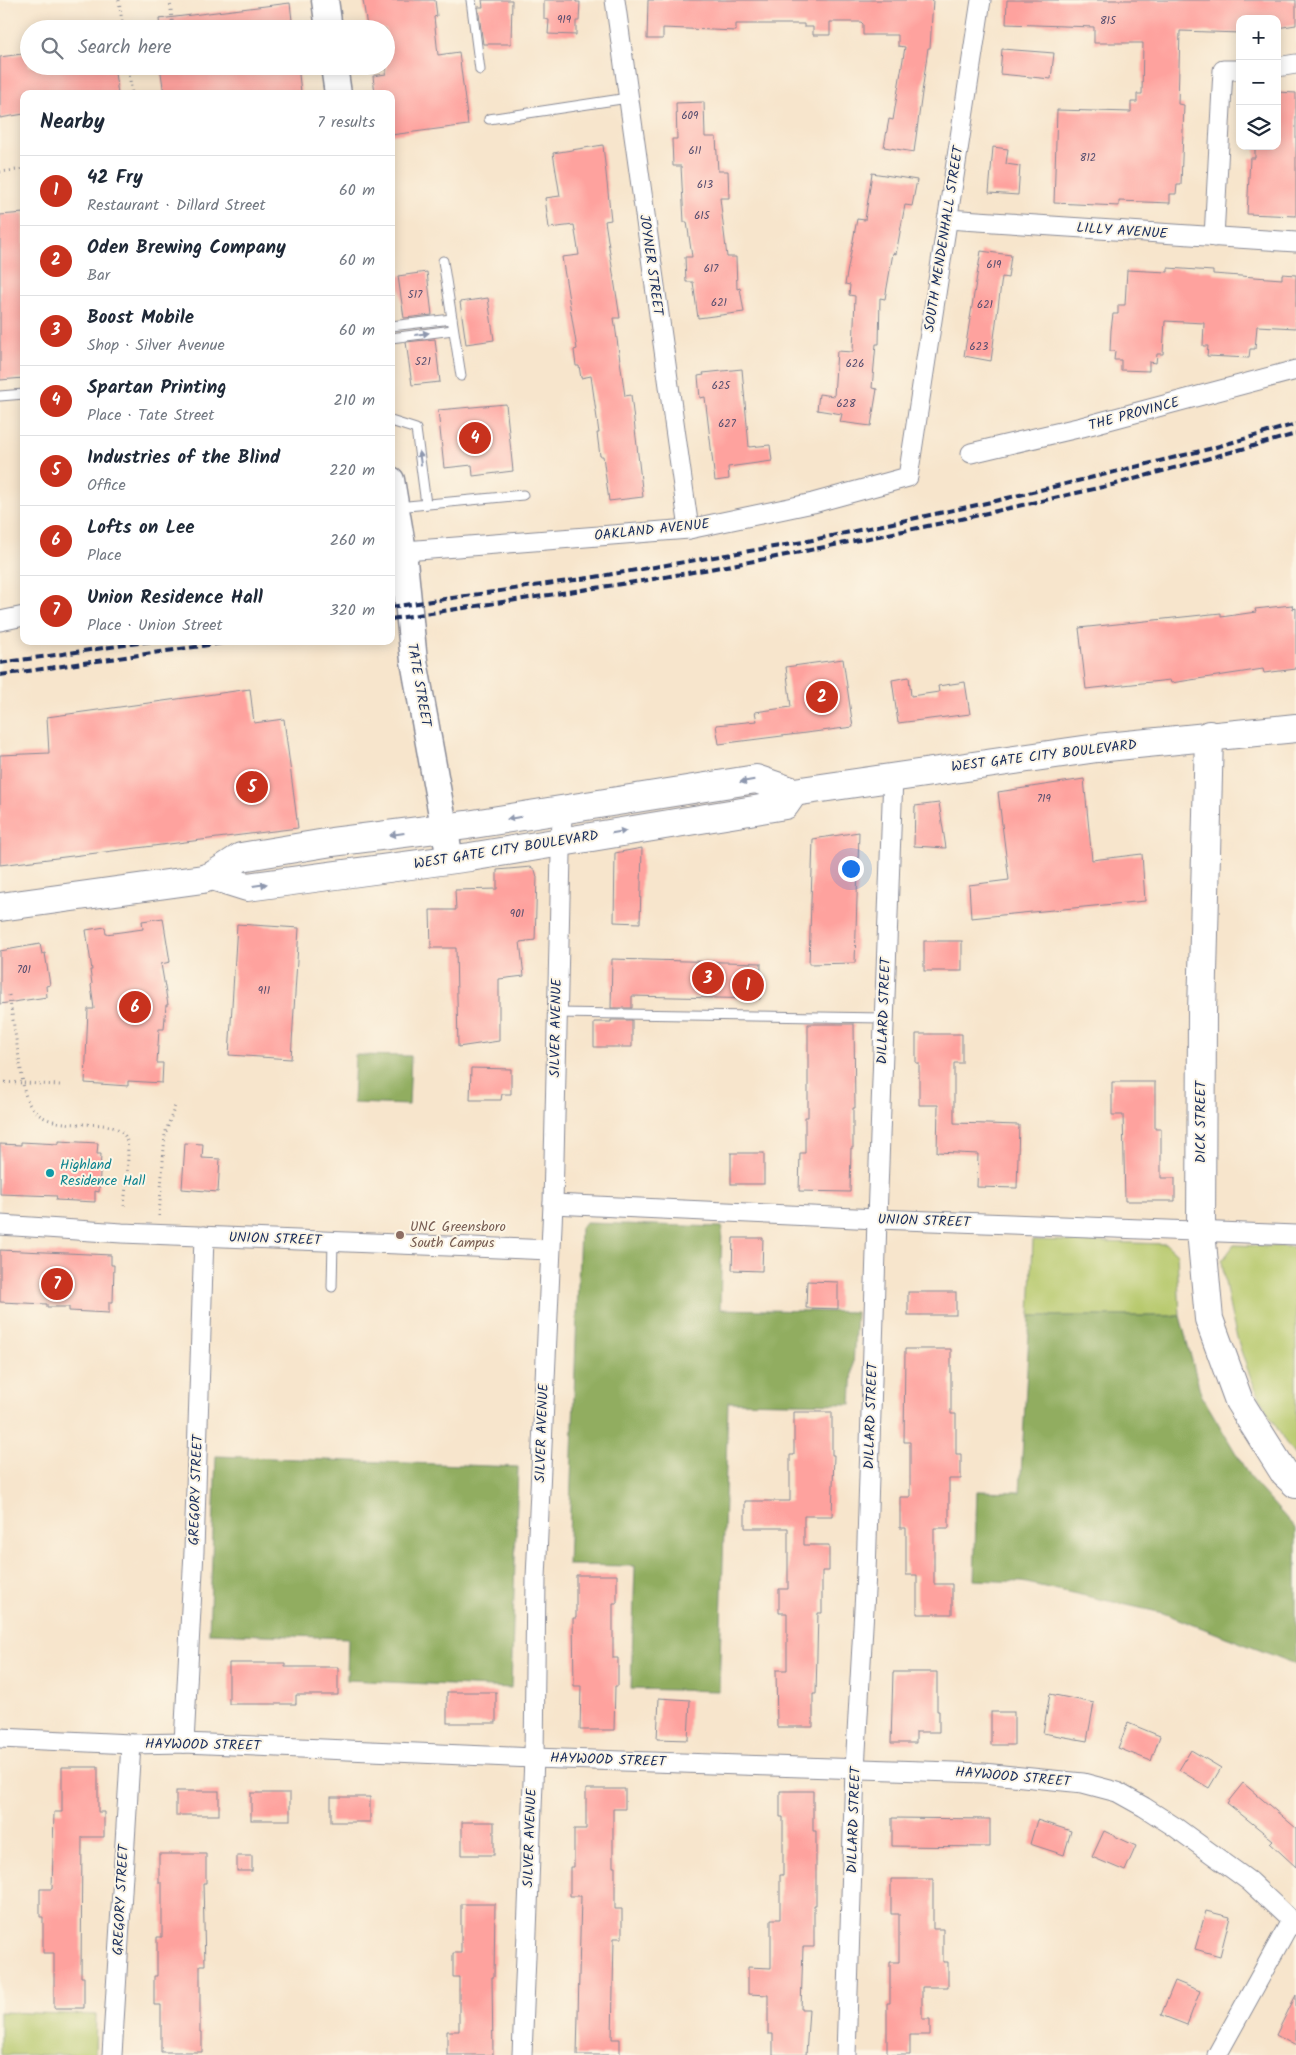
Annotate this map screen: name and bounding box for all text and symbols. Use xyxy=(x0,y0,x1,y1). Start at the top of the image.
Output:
house number: 919 xyxy=(557,11,572,29)
house number: 815 xyxy=(1100,12,1117,30)
map controls xyxy=(1236,15,1281,150)
button: + xyxy=(1236,15,1281,60)
search box xyxy=(20,20,395,75)
text: Search here xyxy=(78,33,172,63)
icon: search xyxy=(38,34,66,62)
button: − xyxy=(1236,60,1281,105)
button: layers xyxy=(1236,105,1281,150)
text: Nearby xyxy=(40,106,105,139)
house number: 609 xyxy=(682,107,699,125)
text: 7 results xyxy=(317,110,375,135)
house number: 611 xyxy=(688,142,702,160)
street label: SOUTH MENDENHALL STREET xyxy=(918,143,970,334)
house number: 812 xyxy=(1080,149,1096,167)
text: 42 Fry xyxy=(87,163,143,193)
house number: 613 xyxy=(697,176,713,194)
text: 1 xyxy=(54,178,58,203)
text: 60 m xyxy=(339,178,375,203)
text: Restaurant · Dillard Street xyxy=(87,193,266,218)
house number: 615 xyxy=(694,207,711,225)
street label: JOYNER STREET xyxy=(633,213,669,318)
street label: LILLY AVENUE xyxy=(1076,217,1169,245)
text: Oden Brewing Company xyxy=(87,233,286,263)
text: 2 xyxy=(51,248,61,273)
text: 60 m xyxy=(339,248,375,273)
house number: 619 xyxy=(987,256,1002,274)
house number: 617 xyxy=(704,260,719,278)
text: Bar xyxy=(87,263,110,288)
house number: 517 xyxy=(408,286,423,304)
house number: 621 xyxy=(711,294,727,312)
house number: 621 xyxy=(977,296,993,314)
text: Boost Mobile xyxy=(87,303,194,333)
text: 3 xyxy=(52,318,60,343)
text: 60 m xyxy=(339,318,375,343)
one-way arrow xyxy=(415,330,431,338)
text: Shop · Silver Avenue xyxy=(87,333,225,358)
house number: 623 xyxy=(970,338,988,356)
house number: 521 xyxy=(415,353,431,371)
house number: 626 xyxy=(846,355,864,373)
text: Spartan Printing xyxy=(87,373,226,403)
house number: 625 xyxy=(712,377,731,395)
text: 4 xyxy=(52,388,60,413)
text: 210 m xyxy=(334,388,375,413)
street label: THE PROVINCE xyxy=(1086,391,1182,437)
house number: 628 xyxy=(836,395,856,413)
text: Place · Tate Street xyxy=(87,403,215,428)
house number: 627 xyxy=(718,415,737,433)
pin: 4 xyxy=(459,419,491,457)
text: Industries of the Blind xyxy=(87,443,280,473)
one-way arrow xyxy=(416,450,424,466)
text: 5 xyxy=(52,458,60,483)
text: 220 m xyxy=(329,458,375,483)
text: Office xyxy=(87,473,126,498)
text: Lofts on Lee xyxy=(87,513,194,543)
street label: OAKLAND AVENUE xyxy=(593,513,712,547)
text: 6 xyxy=(52,528,60,553)
text: 260 m xyxy=(330,528,375,553)
text: Place xyxy=(87,543,121,568)
text: Union Residence Hall xyxy=(87,583,263,613)
text: 7 xyxy=(52,598,60,623)
text: 320 m xyxy=(329,598,375,623)
text: Place · Union Street xyxy=(87,613,223,638)
street label: TATE STREET xyxy=(401,642,437,730)
pin: 2 xyxy=(806,678,838,716)
street label: WEST GATE CITY BOULEVARD xyxy=(950,734,1138,778)
pin: 5 xyxy=(236,768,268,806)
one-way arrow xyxy=(739,777,755,785)
house number: 719 xyxy=(1037,790,1052,808)
one-way arrow xyxy=(506,814,522,822)
street label: WEST GATE CITY BOULEVARD xyxy=(412,825,600,875)
one-way arrow xyxy=(611,828,627,836)
one-way arrow xyxy=(388,830,404,838)
your location xyxy=(838,856,864,882)
one-way arrow xyxy=(252,881,268,889)
house number: 901 xyxy=(510,905,524,923)
street label: DILLARD STREET xyxy=(871,956,897,1065)
pin: 3 xyxy=(692,959,724,997)
house number: 701 xyxy=(17,961,31,979)
pin: 1 xyxy=(732,966,764,1004)
street label: SILVER AVENUE xyxy=(544,977,568,1078)
house number: 911 xyxy=(258,982,270,1000)
pin: 6 xyxy=(119,988,151,1026)
street label: DICK STREET xyxy=(1190,1079,1212,1163)
place label: Highland Residence Hall xyxy=(60,1154,146,1192)
marker: Highland Residence Hall xyxy=(44,1167,56,1179)
street label: UNION STREET xyxy=(877,1208,972,1234)
place label: UNC Greensboro South Campus xyxy=(410,1216,506,1254)
street label: UNION STREET xyxy=(228,1226,323,1252)
marker: UNC Greensboro South Campus xyxy=(394,1229,406,1241)
pin: 7 xyxy=(41,1265,73,1303)
street label: DILLARD STREET xyxy=(858,1361,884,1470)
street label: SILVER AVENUE xyxy=(529,1382,555,1483)
street label: GREGORY STREET xyxy=(183,1433,209,1546)
street label: HAYWOOD STREET xyxy=(145,1733,263,1757)
street label: HAYWOOD STREET xyxy=(550,1747,668,1773)
street label: HAYWOOD STREET xyxy=(954,1761,1073,1793)
street label: DILLARD STREET xyxy=(841,1765,867,1874)
street label: SILVER AVENUE xyxy=(517,1787,543,1888)
street label: GREGORY STREET xyxy=(107,1843,135,1956)

